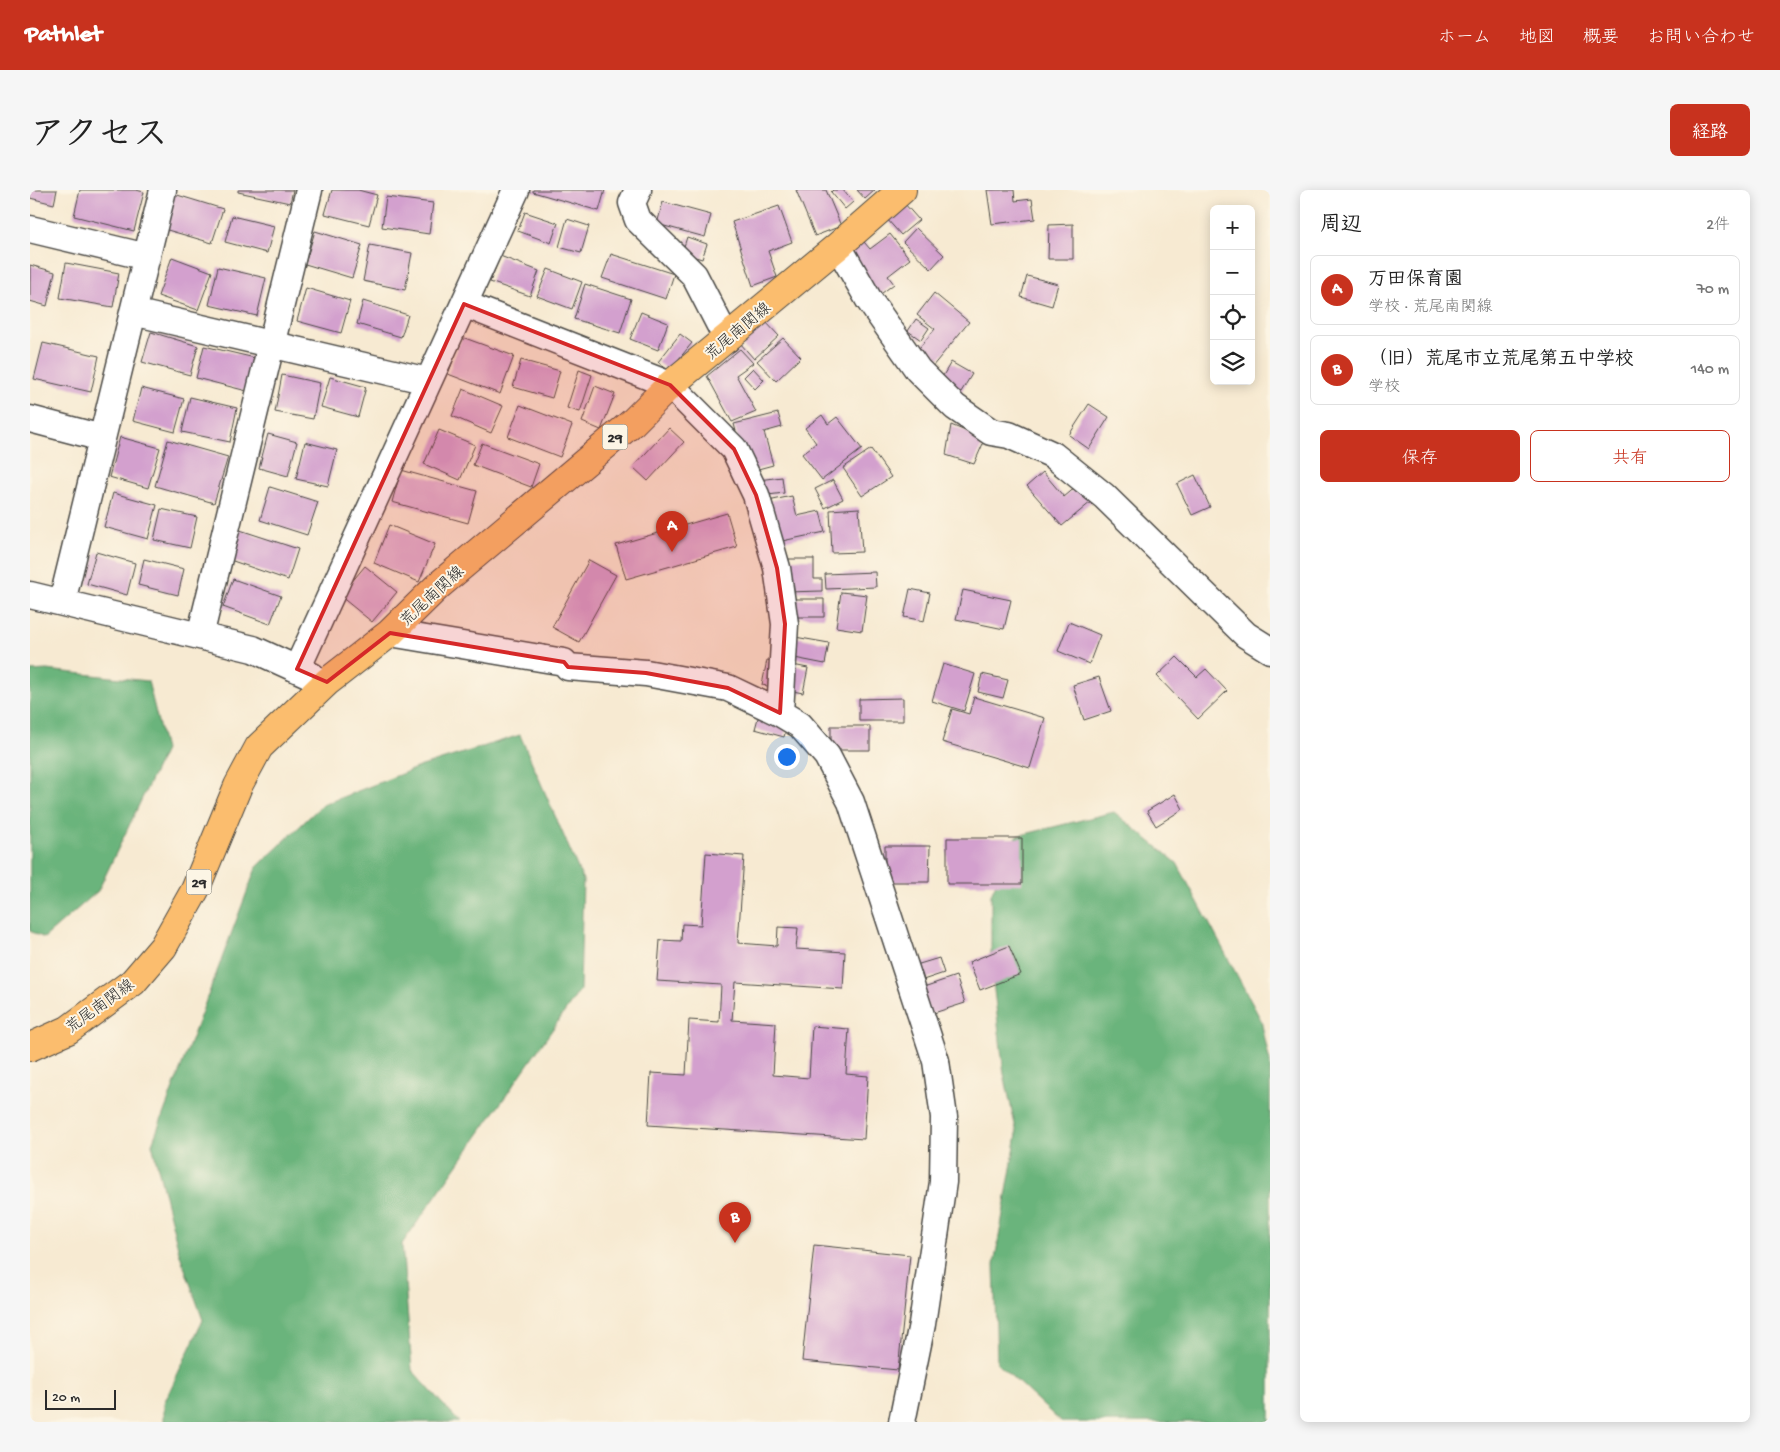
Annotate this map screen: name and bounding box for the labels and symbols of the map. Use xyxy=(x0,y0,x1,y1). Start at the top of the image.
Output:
street label: 荒尾南関線 xyxy=(701,298,776,366)
road number: 29 xyxy=(602,424,628,450)
pin: A xyxy=(656,511,688,552)
street label: 荒尾南関線 xyxy=(396,562,469,632)
your location xyxy=(774,744,800,770)
road number: 29 xyxy=(186,870,212,894)
street label: 荒尾南関線 xyxy=(62,975,139,1039)
pin: B xyxy=(719,1202,751,1243)
scale bar xyxy=(45,1387,116,1410)

